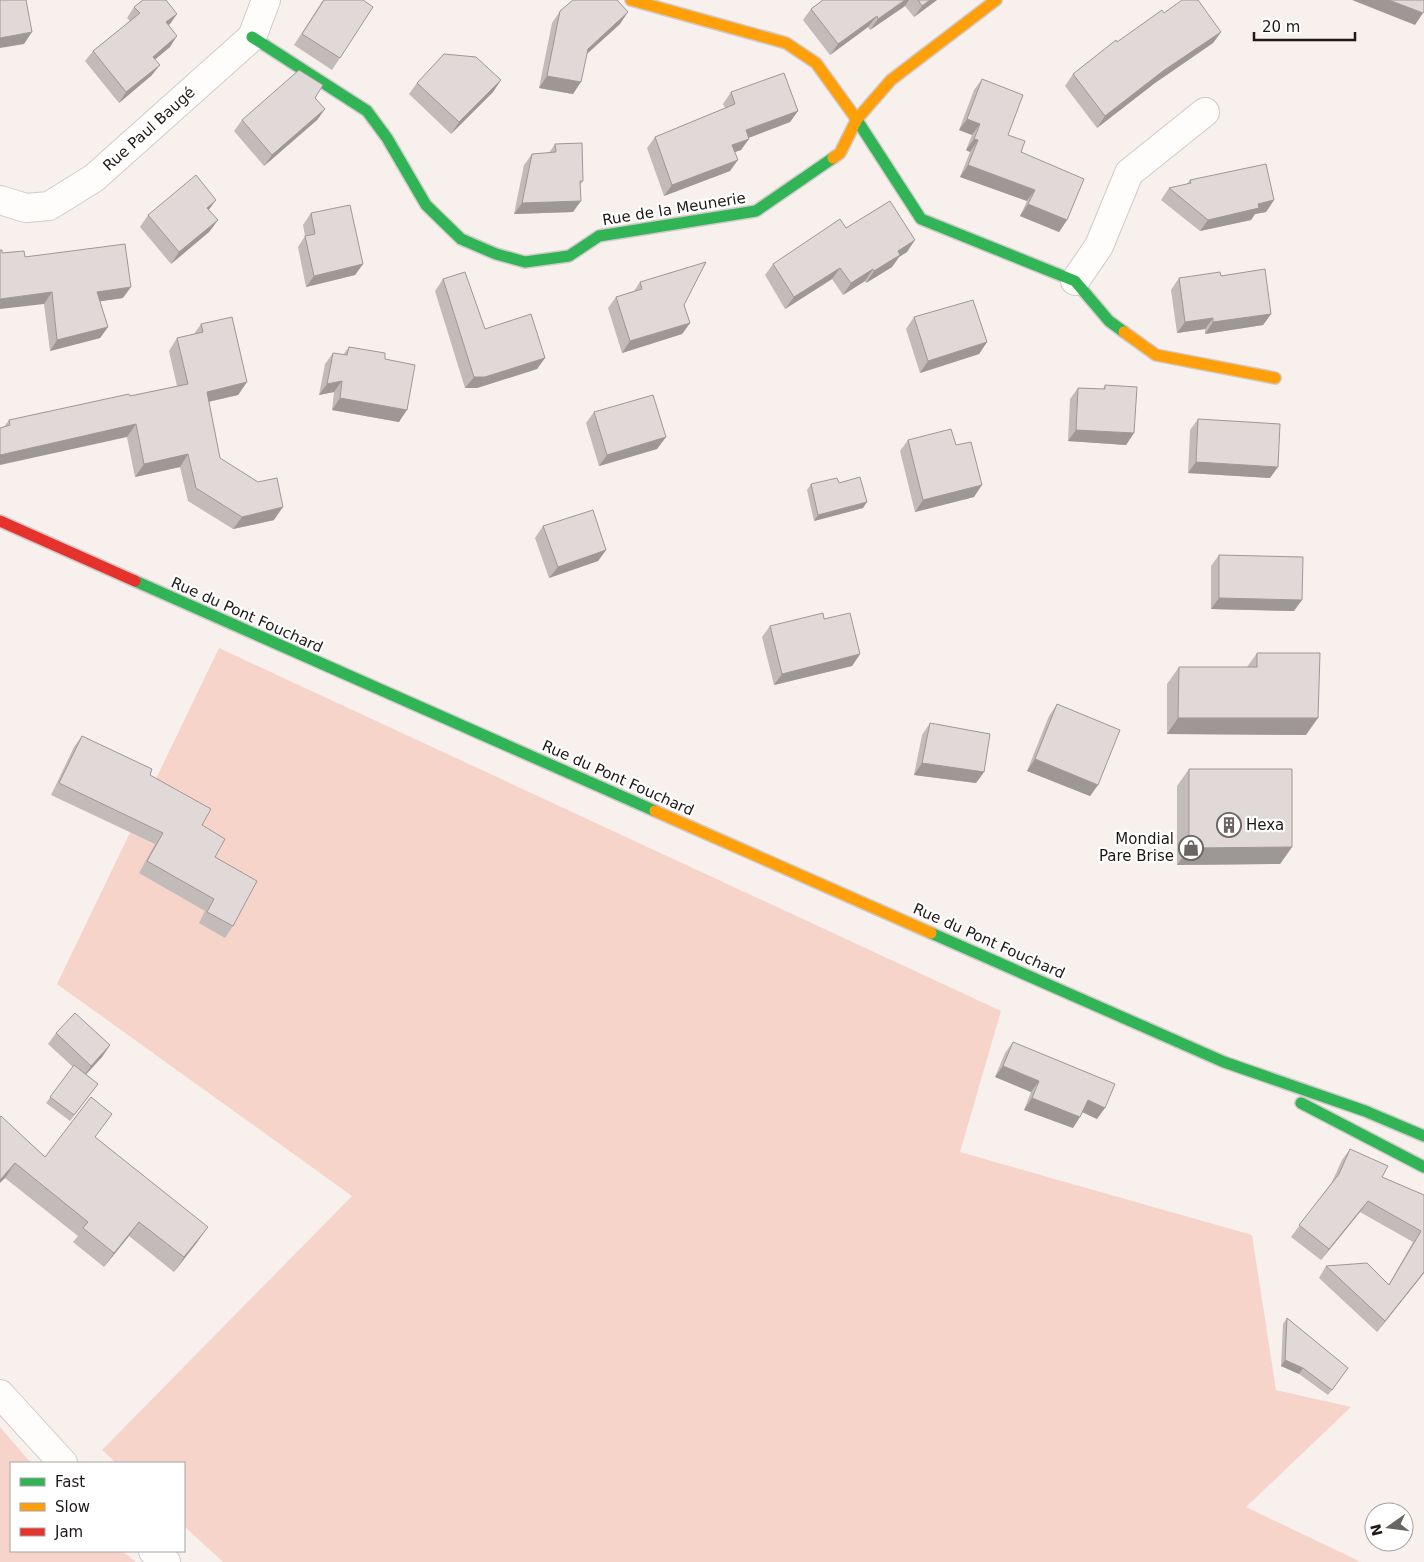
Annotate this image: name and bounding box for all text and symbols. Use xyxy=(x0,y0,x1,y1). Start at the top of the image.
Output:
scale bar xyxy=(1254,10,1355,42)
text: 20 m xyxy=(1262,18,1300,36)
street label: Rue Paul Baugé xyxy=(100,83,198,175)
street label: Rue de la Meunerie xyxy=(601,189,747,229)
street label: Rue du Pont Fouchard xyxy=(168,573,326,657)
street label: Rue du Pont Fouchard xyxy=(539,736,697,820)
building icon: Hexa xyxy=(1216,812,1242,838)
place label: Hexa xyxy=(1246,816,1284,834)
place label: Mondial Pare Brise xyxy=(1099,830,1174,865)
shop icon: Mondial Pare Brise xyxy=(1178,835,1204,861)
street label: Rue du Pont Fouchard xyxy=(910,899,1068,983)
legend xyxy=(10,1462,185,1552)
text: Fast xyxy=(55,1473,85,1491)
text: Slow xyxy=(55,1498,90,1516)
north arrow xyxy=(1364,1502,1414,1552)
text: Jam xyxy=(54,1523,83,1541)
text: N xyxy=(1367,1523,1386,1538)

